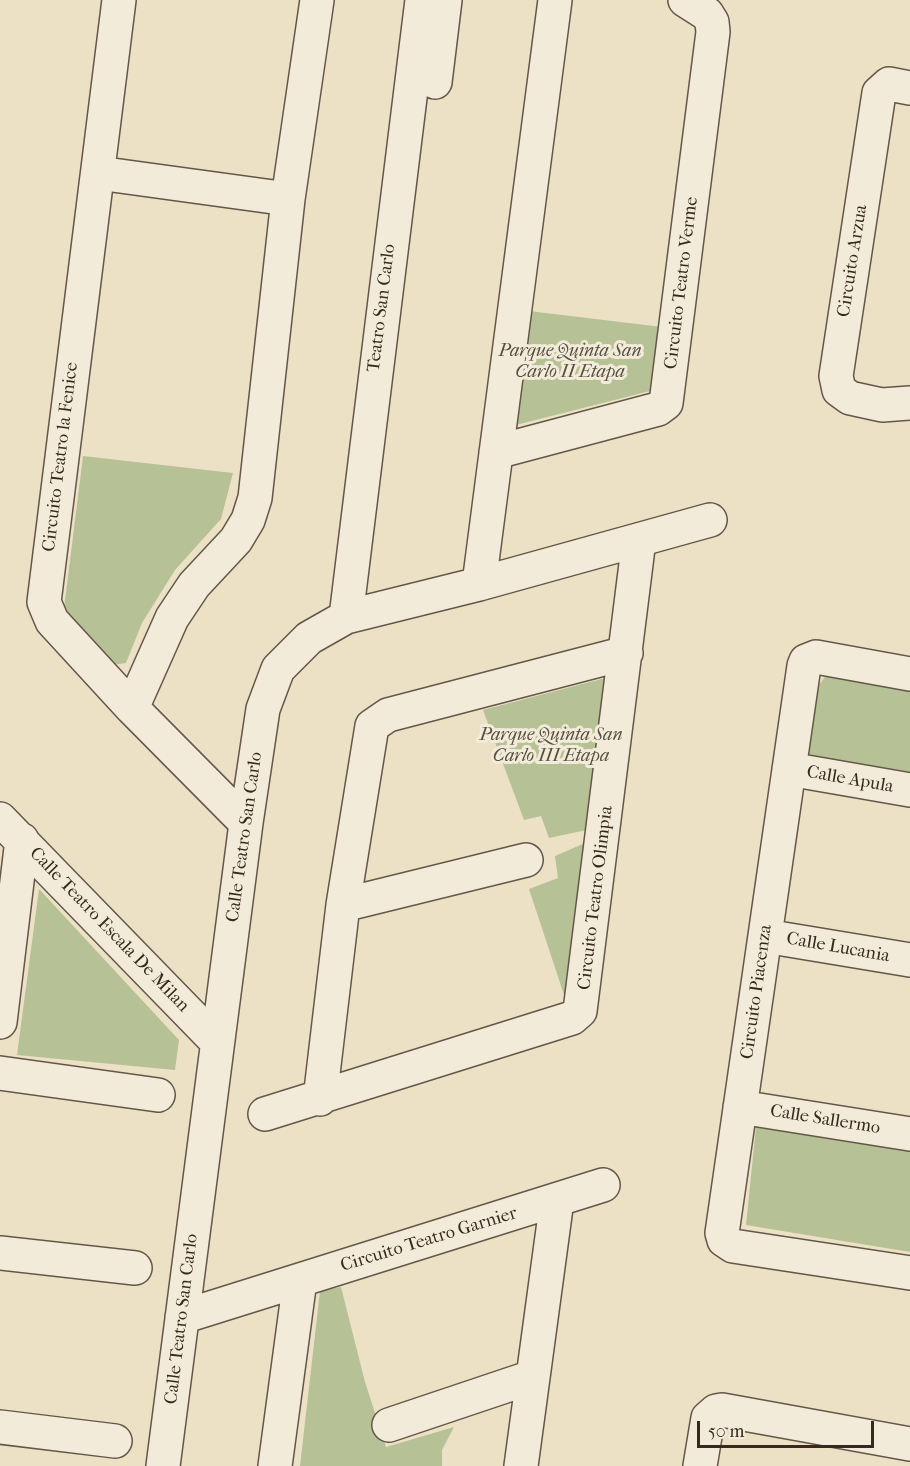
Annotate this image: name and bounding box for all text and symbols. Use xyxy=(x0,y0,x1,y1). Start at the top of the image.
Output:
street label: Circuito Teatro Verme xyxy=(661,196,703,370)
street label: Circuito Arzua xyxy=(833,203,873,319)
street label: Teatro San Carlo xyxy=(363,243,401,373)
park label: Parque Quinta San Carlo II Etapa xyxy=(499,341,641,384)
street label: Circuito Teatro la Fenice xyxy=(39,361,83,553)
park label: Parque Quinta San Carlo III Etapa xyxy=(480,725,622,768)
street label: Calle Teatro San Carlo xyxy=(222,750,268,924)
street label: Calle Apula xyxy=(805,762,895,798)
street label: Circuito Teatro Olimpia xyxy=(574,805,618,991)
street label: Calle Teatro Escala De Milan xyxy=(24,843,194,1017)
street label: Circuito Piacenza xyxy=(737,923,777,1061)
street label: Calle Lucania xyxy=(785,928,891,968)
street label: Calle Sallermo xyxy=(768,1101,882,1139)
street label: Circuito Teatro Garnier xyxy=(338,1203,520,1277)
street label: Calle Teatro San Carlo xyxy=(161,1232,203,1406)
scale bar xyxy=(700,1409,877,1447)
text: 50 m xyxy=(708,1421,744,1442)

